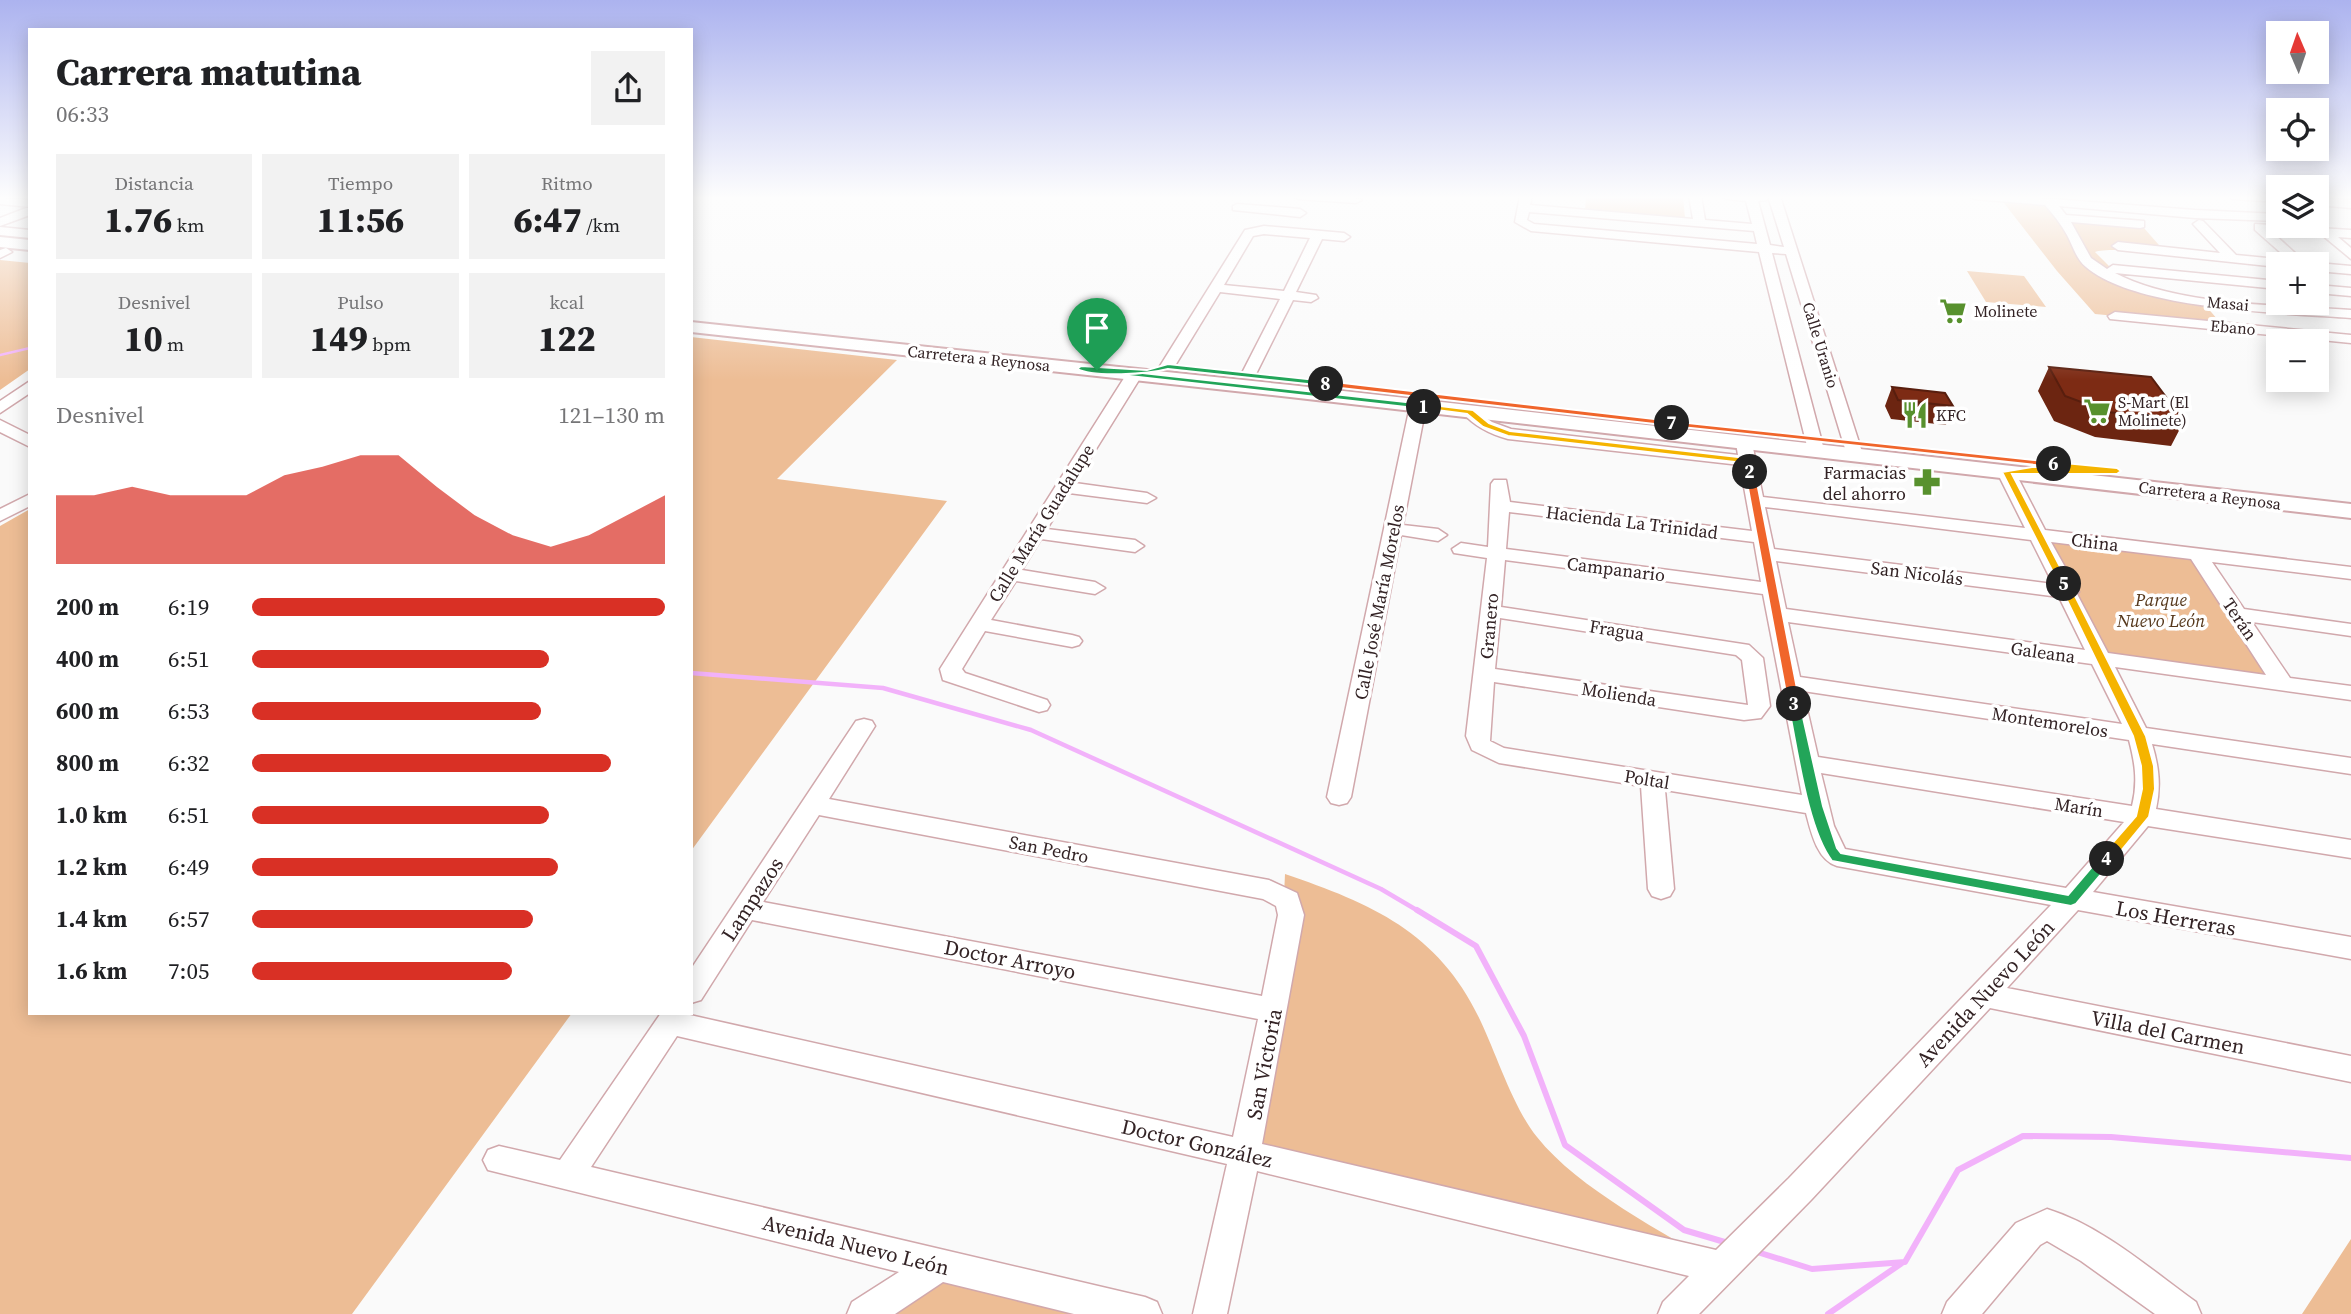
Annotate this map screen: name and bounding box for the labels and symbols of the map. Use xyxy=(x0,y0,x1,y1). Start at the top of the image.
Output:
north arrow xyxy=(2266,21,2329,84)
street label: Masai xyxy=(2206,290,2250,316)
supermarket icon: Molinete xyxy=(1938,296,1968,326)
pin xyxy=(1067,298,1127,370)
street label: Calle Uranio xyxy=(1798,299,1845,391)
place label: Molinete xyxy=(1974,300,2038,322)
street label: Ebano xyxy=(2209,314,2257,340)
street label: Carretera a Reynosa xyxy=(907,340,1052,377)
pin: 8 xyxy=(1308,366,1344,402)
pin: 1 xyxy=(1406,390,1442,424)
place label: S-Mart (El Molinete) xyxy=(2118,391,2189,431)
supermarket icon: S-Mart (El Molinete) xyxy=(2082,396,2112,426)
restaurant icon: KFC xyxy=(1900,400,1930,430)
place label: KFC xyxy=(1936,404,1966,426)
pin: 7 xyxy=(1654,406,1690,440)
street label: Calle María Guadalupe xyxy=(982,439,1100,607)
pin: 6 xyxy=(2036,447,2072,482)
pin: 2 xyxy=(1732,454,1768,490)
place label: Farmacias del ahorro xyxy=(1822,460,1906,506)
pharmacy icon: Farmacias del ahorro xyxy=(1912,467,1942,497)
street label: Carretera a Reynosa xyxy=(2137,475,2283,515)
street label: Hacienda La Trinidad xyxy=(1544,499,1720,545)
street label: Calle José María Morelos xyxy=(1348,502,1410,702)
street label: China xyxy=(2070,527,2121,557)
street label: Campanario xyxy=(1565,551,1667,587)
street label: San Nicolás xyxy=(1870,555,1965,591)
pin: 5 xyxy=(2046,566,2082,602)
park label: Parque Nuevo León xyxy=(2116,587,2205,633)
street label: Granero xyxy=(1474,592,1504,660)
street label: Terán xyxy=(2217,593,2263,645)
street label: Fragua xyxy=(1588,613,1647,647)
street label: Galeana xyxy=(2009,635,2078,669)
street label: Molienda xyxy=(1580,676,1659,712)
pin: 3 xyxy=(1776,686,1812,722)
street label: Montemorelos xyxy=(1990,700,2110,744)
street label: Poltal xyxy=(1622,763,1672,795)
street label: Marín xyxy=(2053,791,2105,823)
street label: San Pedro xyxy=(1007,829,1091,869)
pin: 4 xyxy=(2090,842,2124,876)
street label: Lampazos xyxy=(714,851,790,947)
street label: Los Herreras xyxy=(2114,893,2238,943)
street label: Avenida Nuevo León xyxy=(1909,913,2061,1073)
street label: Doctor Arroyo xyxy=(942,932,1078,986)
street label: Villa del Carmen xyxy=(2089,1003,2248,1061)
street label: San Victoria xyxy=(1239,1006,1289,1122)
street label: Doctor González xyxy=(1119,1112,1276,1175)
street label: Avenida Nuevo León xyxy=(760,1208,953,1282)

